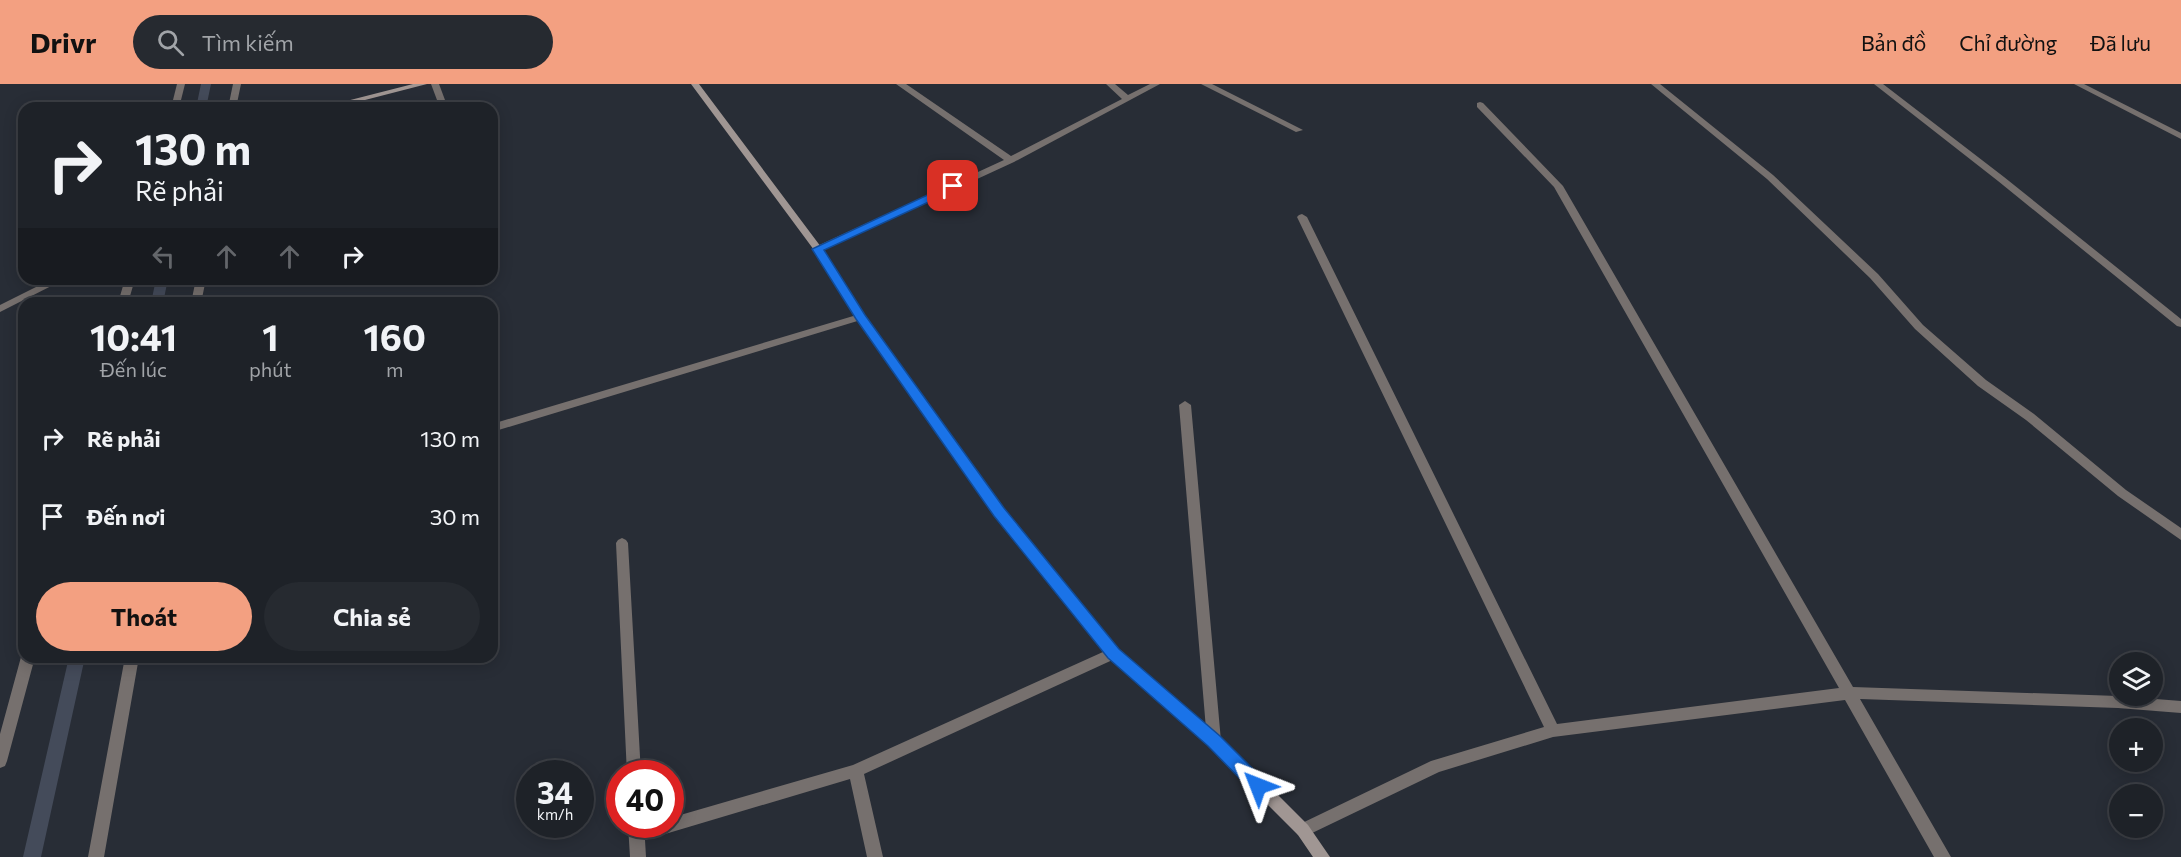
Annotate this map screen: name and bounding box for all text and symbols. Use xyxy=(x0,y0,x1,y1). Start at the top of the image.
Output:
search box xyxy=(133,15,553,69)
text: Drivr xyxy=(30,25,97,59)
icon: search xyxy=(154,26,187,59)
text: Tìm kiếm xyxy=(202,29,294,56)
text: Bản đồ xyxy=(1861,30,1926,55)
text: Chỉ đường xyxy=(1959,30,2057,55)
text: Đã lưu xyxy=(2090,30,2151,55)
text: 130 m xyxy=(135,122,251,174)
icon: right xyxy=(36,126,114,204)
pin xyxy=(927,160,978,211)
icon: arrive xyxy=(936,169,969,202)
text: Rẽ phải xyxy=(135,174,224,207)
icon: left xyxy=(147,240,180,273)
icon: ahead xyxy=(210,240,243,273)
icon: ahead xyxy=(273,240,306,273)
icon: right xyxy=(336,240,369,273)
text: 10:41 xyxy=(90,314,177,358)
text: 1 xyxy=(262,314,278,358)
text: 160 xyxy=(364,314,426,358)
text: Đến lúc xyxy=(100,357,167,381)
text: phút xyxy=(249,357,292,381)
text: m xyxy=(386,357,404,381)
icon: right xyxy=(36,422,69,455)
text: Rẽ phải xyxy=(87,425,161,452)
text: 130 m xyxy=(420,425,480,452)
icon: arrive xyxy=(36,500,69,533)
text: Đến nơi xyxy=(87,503,165,530)
text: 30 m xyxy=(430,503,480,530)
button: Thoát xyxy=(36,582,252,651)
button: Chia sẻ xyxy=(264,582,480,651)
map controls xyxy=(2109,652,2163,838)
button: layers xyxy=(2109,652,2163,706)
button: + xyxy=(2109,718,2163,772)
position arrow xyxy=(1226,754,1290,818)
speed limit sign: 40 xyxy=(606,760,684,838)
text: 34 xyxy=(537,773,573,810)
button: − xyxy=(2109,784,2163,838)
text: km/h xyxy=(537,805,573,823)

